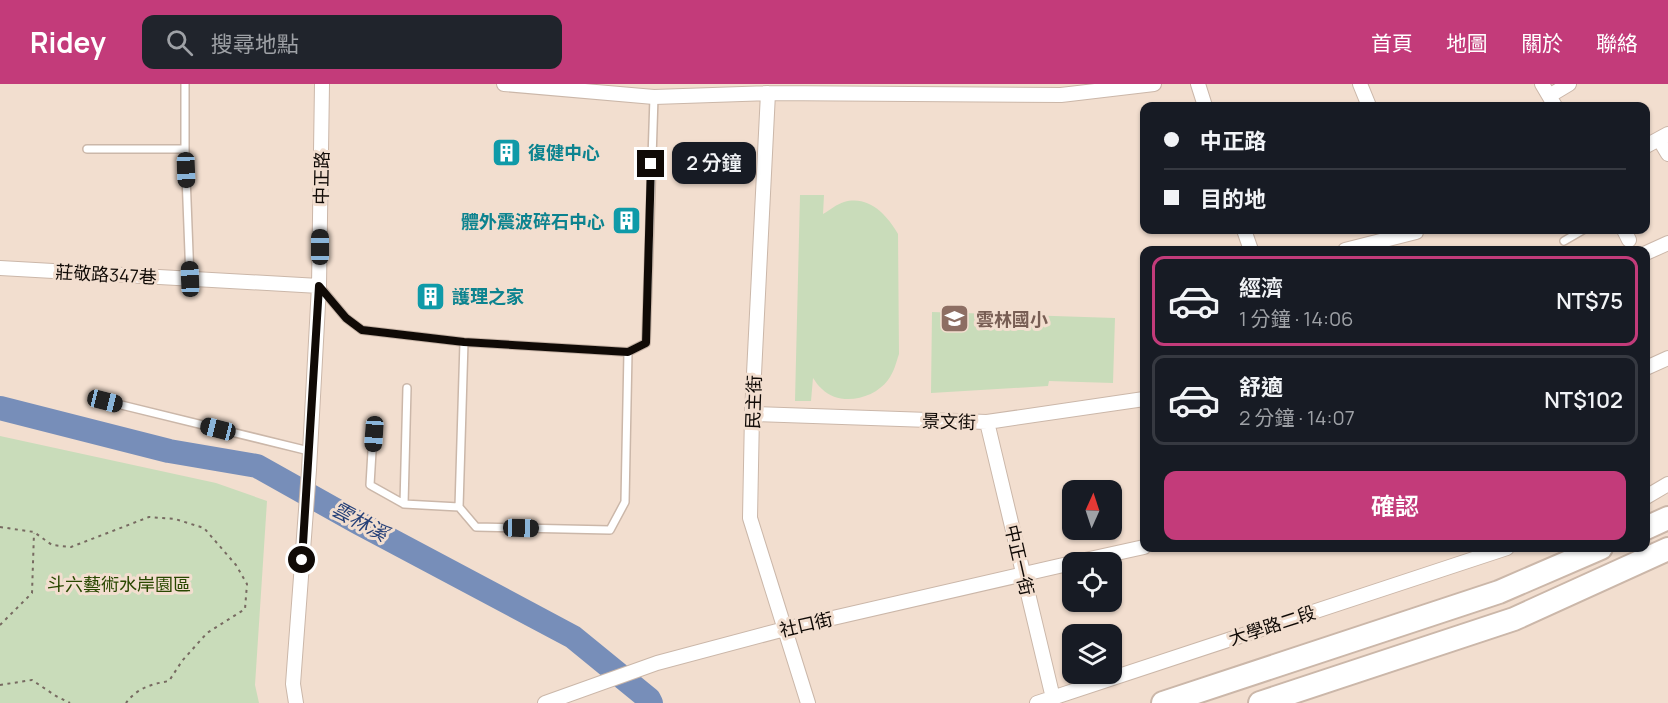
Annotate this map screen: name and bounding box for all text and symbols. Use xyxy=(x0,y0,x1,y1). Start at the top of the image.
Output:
search box xyxy=(142,15,562,69)
text: Ridey xyxy=(30,23,106,61)
icon: search xyxy=(163,26,196,59)
text: 搜尋地點 xyxy=(211,29,299,59)
text: 首頁 xyxy=(1371,29,1413,57)
text: 地圖 xyxy=(1446,29,1488,57)
text: 關於 xyxy=(1521,29,1563,57)
text: 聯絡 xyxy=(1596,29,1638,57)
text: 中正路 xyxy=(1200,126,1266,156)
building icon: 復健中心 xyxy=(491,136,523,168)
place label: 復健中心 xyxy=(528,140,600,164)
callout: 2 分鐘 xyxy=(672,143,756,185)
text: 2 分鐘 xyxy=(686,149,742,176)
route end xyxy=(637,150,664,177)
street label: 中正路 xyxy=(309,151,333,205)
car xyxy=(176,152,196,188)
text: 目的地 xyxy=(1200,184,1266,214)
building icon: 體外震波碎石中心 xyxy=(610,205,642,237)
place label: 體外震波碎石中心 xyxy=(461,209,605,233)
car xyxy=(311,229,329,265)
street label: 莊敬路347巷 xyxy=(55,259,157,289)
car xyxy=(180,261,200,297)
text: 經濟 xyxy=(1239,273,1283,303)
icon: car xyxy=(1167,274,1221,328)
building icon: 護理之家 xyxy=(415,280,447,312)
place label: 護理之家 xyxy=(452,284,524,308)
text: NT$75 xyxy=(1556,286,1623,316)
school or university icon: 雲林國小 xyxy=(939,303,971,335)
text: 1 分鐘 · 14:06 xyxy=(1239,305,1354,332)
place label: 雲林國小 xyxy=(976,307,1048,331)
text: 舒適 xyxy=(1239,372,1283,402)
icon: car xyxy=(1167,373,1221,427)
street label: 民主街 xyxy=(740,375,766,429)
text: NT$102 xyxy=(1544,385,1623,415)
car xyxy=(85,388,125,414)
text: 2 分鐘 · 14:07 xyxy=(1239,404,1355,431)
street label: 景文街 xyxy=(922,408,976,434)
car xyxy=(364,415,384,453)
car xyxy=(198,416,238,442)
button: 確認 xyxy=(1164,471,1626,540)
north arrow xyxy=(1062,480,1122,540)
map controls xyxy=(1062,480,1122,684)
water label: 雲林溪 xyxy=(327,495,395,548)
car xyxy=(503,519,539,537)
street label: 中正一街 xyxy=(1000,522,1040,598)
route start xyxy=(288,546,315,573)
button: locate xyxy=(1062,552,1122,612)
park label: 斗六藝術水岸園區 xyxy=(47,572,191,596)
street label: 大學路二段 xyxy=(1225,600,1319,650)
street label: 社口街 xyxy=(777,606,835,642)
button: layers xyxy=(1062,624,1122,684)

